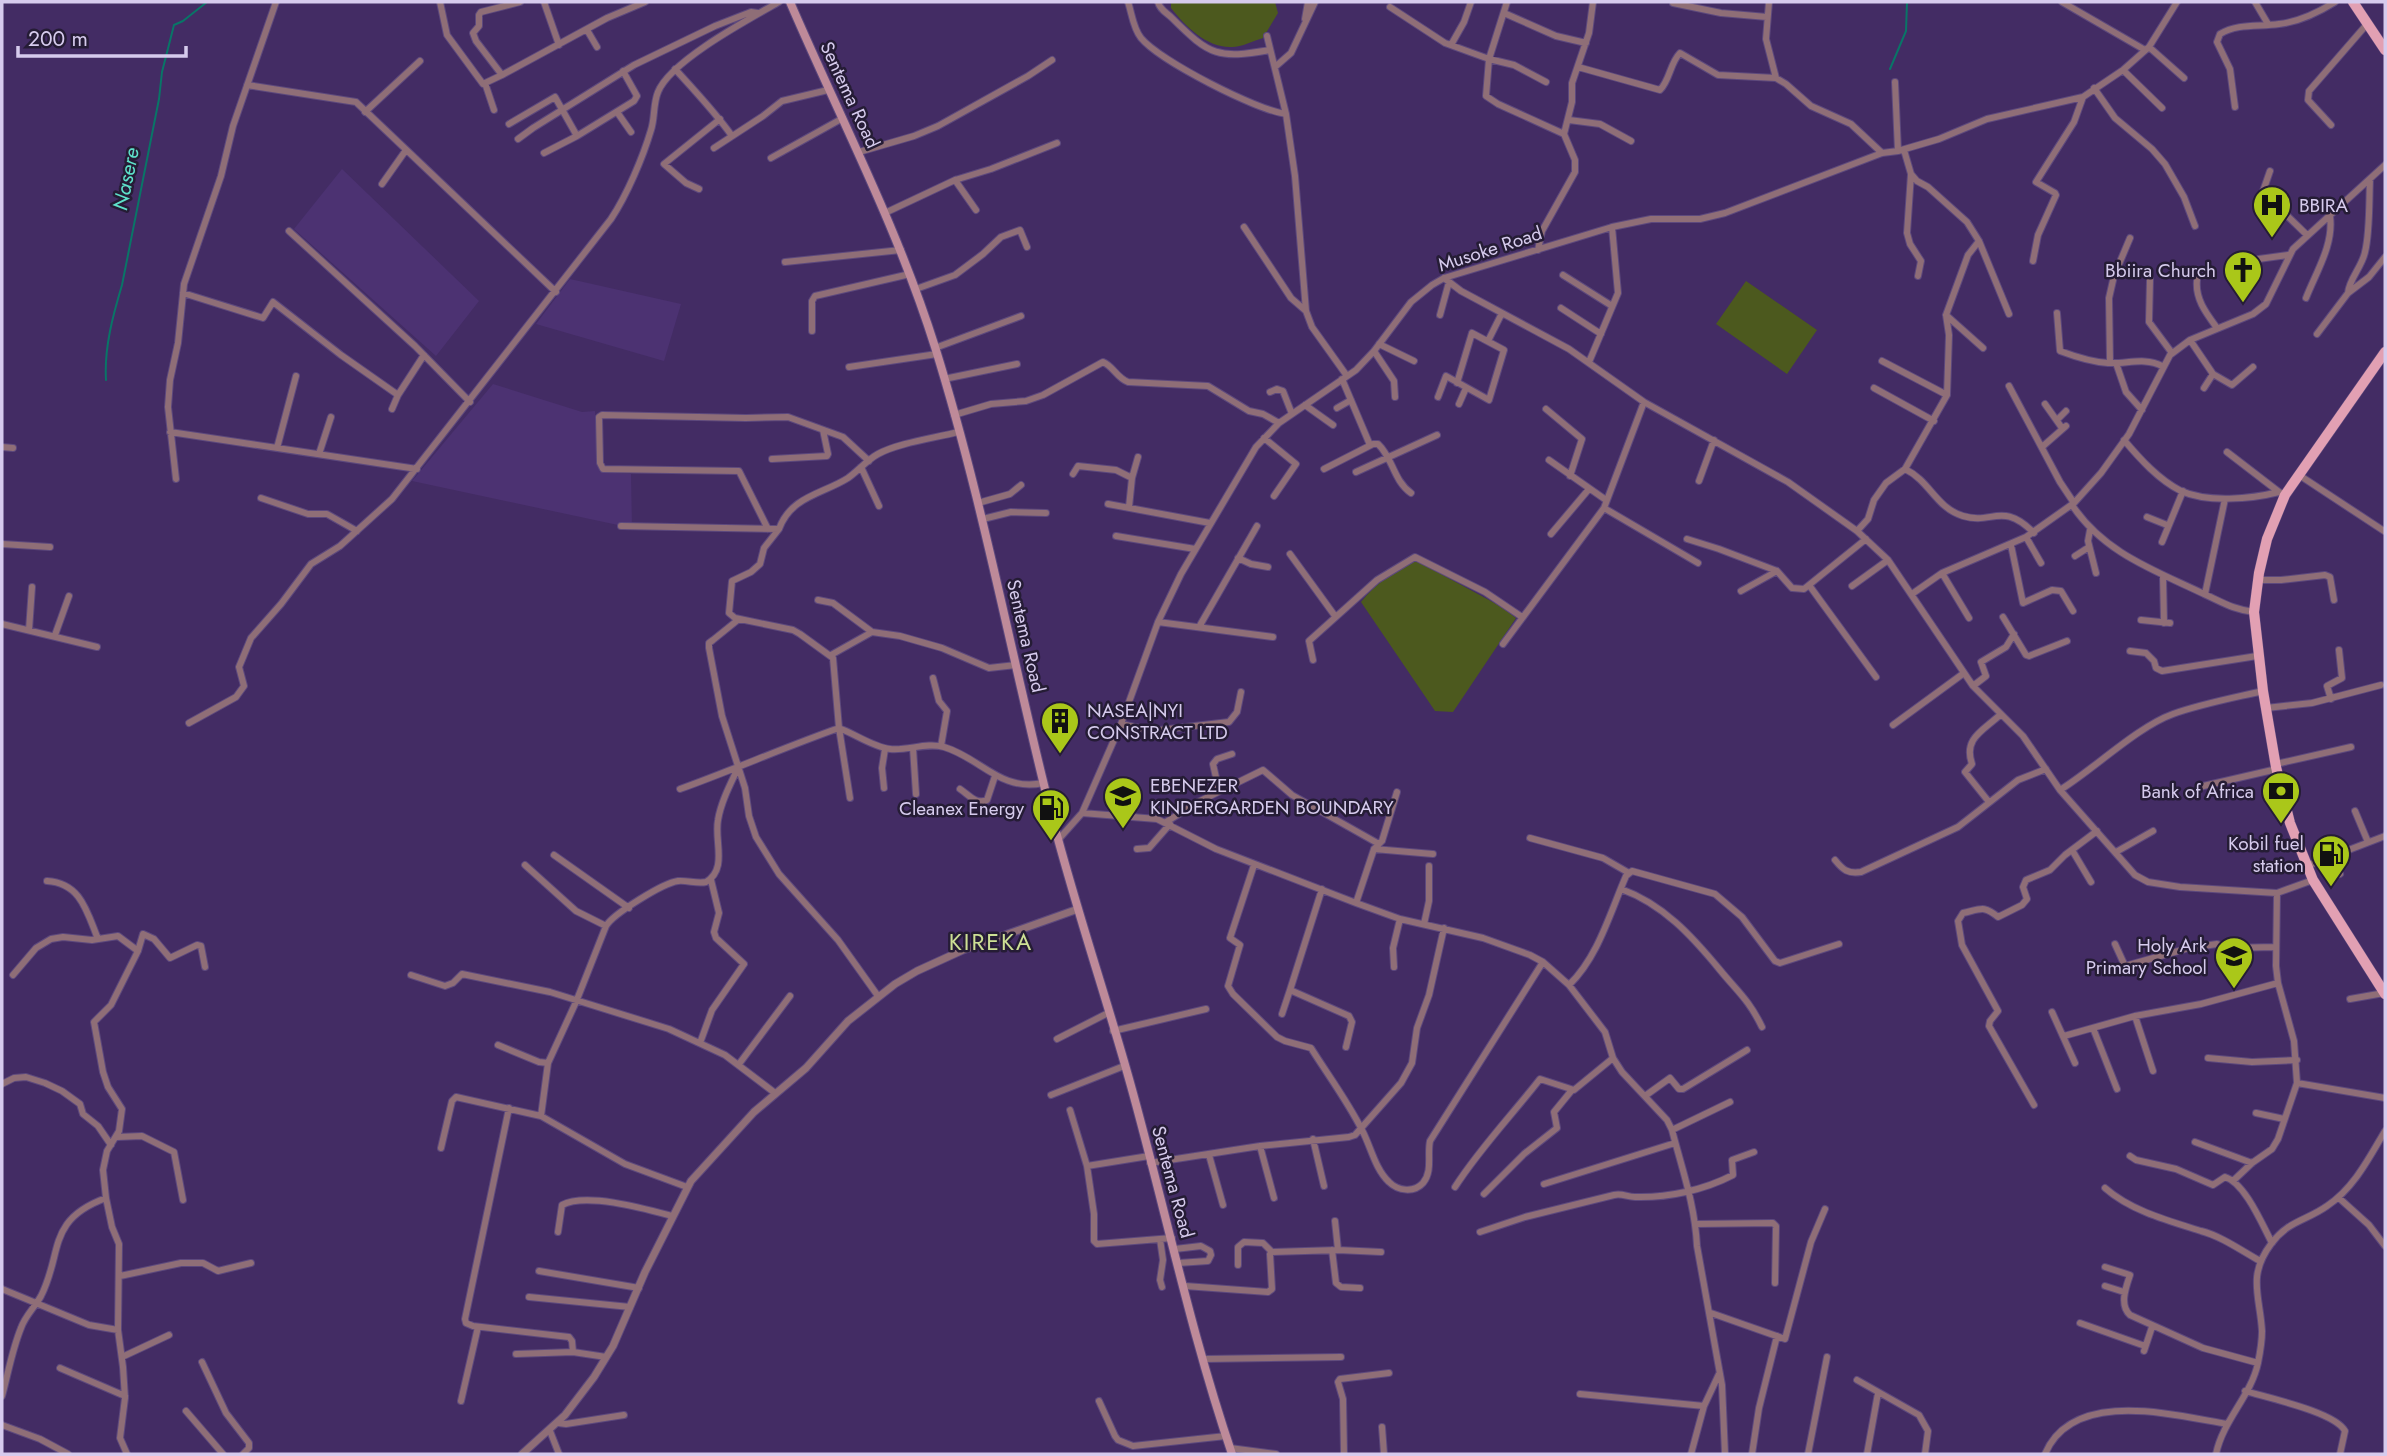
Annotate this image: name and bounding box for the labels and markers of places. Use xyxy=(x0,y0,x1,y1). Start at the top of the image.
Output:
hospital icon: BBIRA xyxy=(2251,184,2293,239)
place label: BBIRA xyxy=(2299,192,2348,219)
church icon: Bbiira Church xyxy=(2222,249,2264,304)
place label: Bbiira Church xyxy=(2105,257,2216,284)
place label: NASEA|NYI CONSTRACT LTD xyxy=(1087,697,1228,746)
building icon: NASEA|NYI CONSTRACT LTD xyxy=(1039,700,1081,755)
bank icon: Bank of Africa xyxy=(2260,770,2302,825)
place label: EBENEZER KINDERGARDEN BOUNDARY xyxy=(1150,772,1394,821)
school or university icon: EBENEZER KINDERGARDEN BOUNDARY xyxy=(1102,775,1144,830)
place label: Bank of Africa xyxy=(2141,778,2254,805)
fuel station icon: Cleanex Energy xyxy=(1030,787,1072,842)
place label: Cleanex Energy xyxy=(899,795,1025,822)
place label: Kobil fuel station xyxy=(2228,830,2304,879)
fuel station icon: Kobil fuel station xyxy=(2310,833,2352,888)
place label: Holy Ark Primary School xyxy=(2086,932,2208,981)
school or university icon: Holy Ark Primary School xyxy=(2213,935,2255,990)

